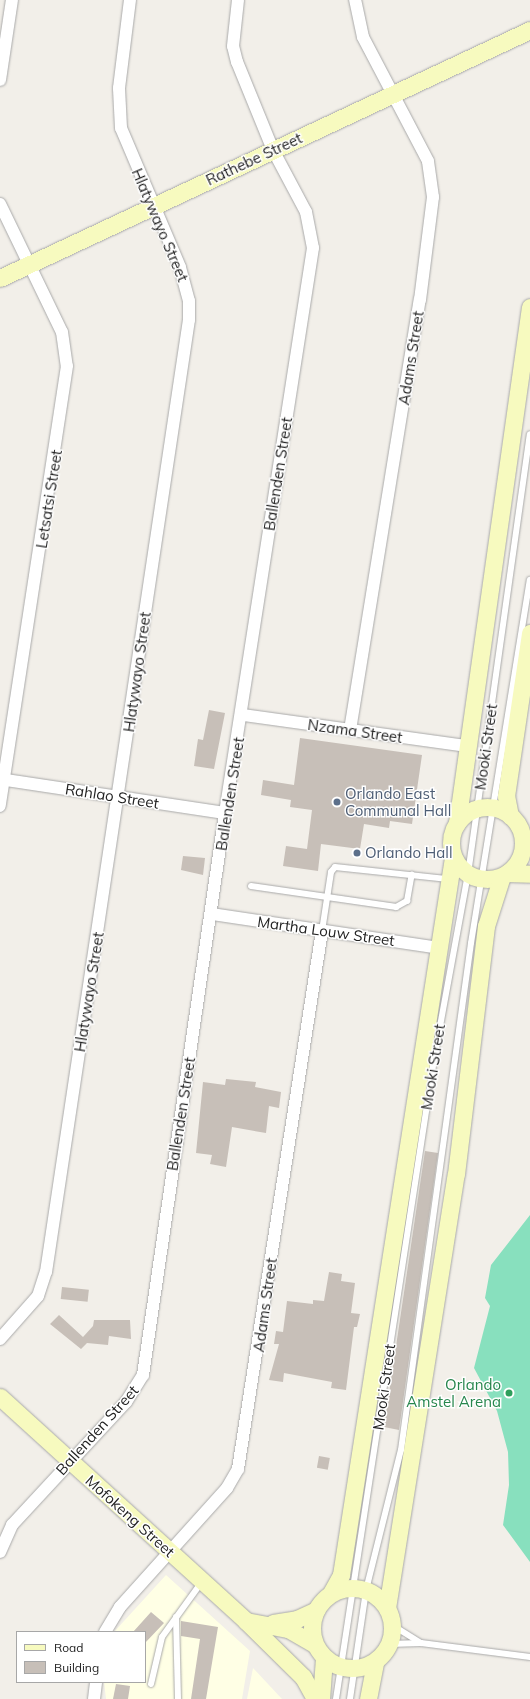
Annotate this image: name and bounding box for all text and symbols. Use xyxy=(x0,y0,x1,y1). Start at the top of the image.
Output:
street label: Rathebe Street xyxy=(203,129,305,189)
street label: Hlatywayo Street xyxy=(128,166,192,284)
street label: Adams Street xyxy=(395,310,427,406)
street label: Ballenden Street xyxy=(260,416,296,532)
street label: Letsatsi Street xyxy=(32,448,66,550)
street label: Hlatywayo Street xyxy=(120,611,154,733)
street label: Mooki Street xyxy=(471,703,501,791)
street label: Nzama Street xyxy=(306,715,404,747)
street label: Ballenden Street xyxy=(212,736,248,852)
street label: Rahlao Street xyxy=(64,780,160,812)
place label: Orlando East Communal Hall xyxy=(345,784,451,819)
marker: Orlando East Communal Hall xyxy=(332,797,342,807)
place label: Orlando Hall xyxy=(365,844,452,862)
marker: Orlando Hall xyxy=(352,848,362,858)
street label: Martha Louw Street xyxy=(256,912,396,950)
street label: Hlatywayo Street xyxy=(71,931,107,1053)
street label: Mooki Street xyxy=(417,1023,449,1111)
street label: Ballenden Street xyxy=(163,1056,199,1172)
street label: Adams Street xyxy=(249,1257,281,1353)
street label: Mooki Street xyxy=(369,1343,399,1431)
place label: Orlando Amstel Arena xyxy=(406,1375,501,1410)
street label: Ballenden Street xyxy=(52,1381,142,1479)
marker: Orlando Amstel Arena xyxy=(504,1388,514,1398)
street label: Mofokeng Street xyxy=(82,1471,178,1561)
legend xyxy=(16,1631,146,1683)
text: Road xyxy=(54,1640,83,1655)
text: Building xyxy=(54,1660,99,1675)

